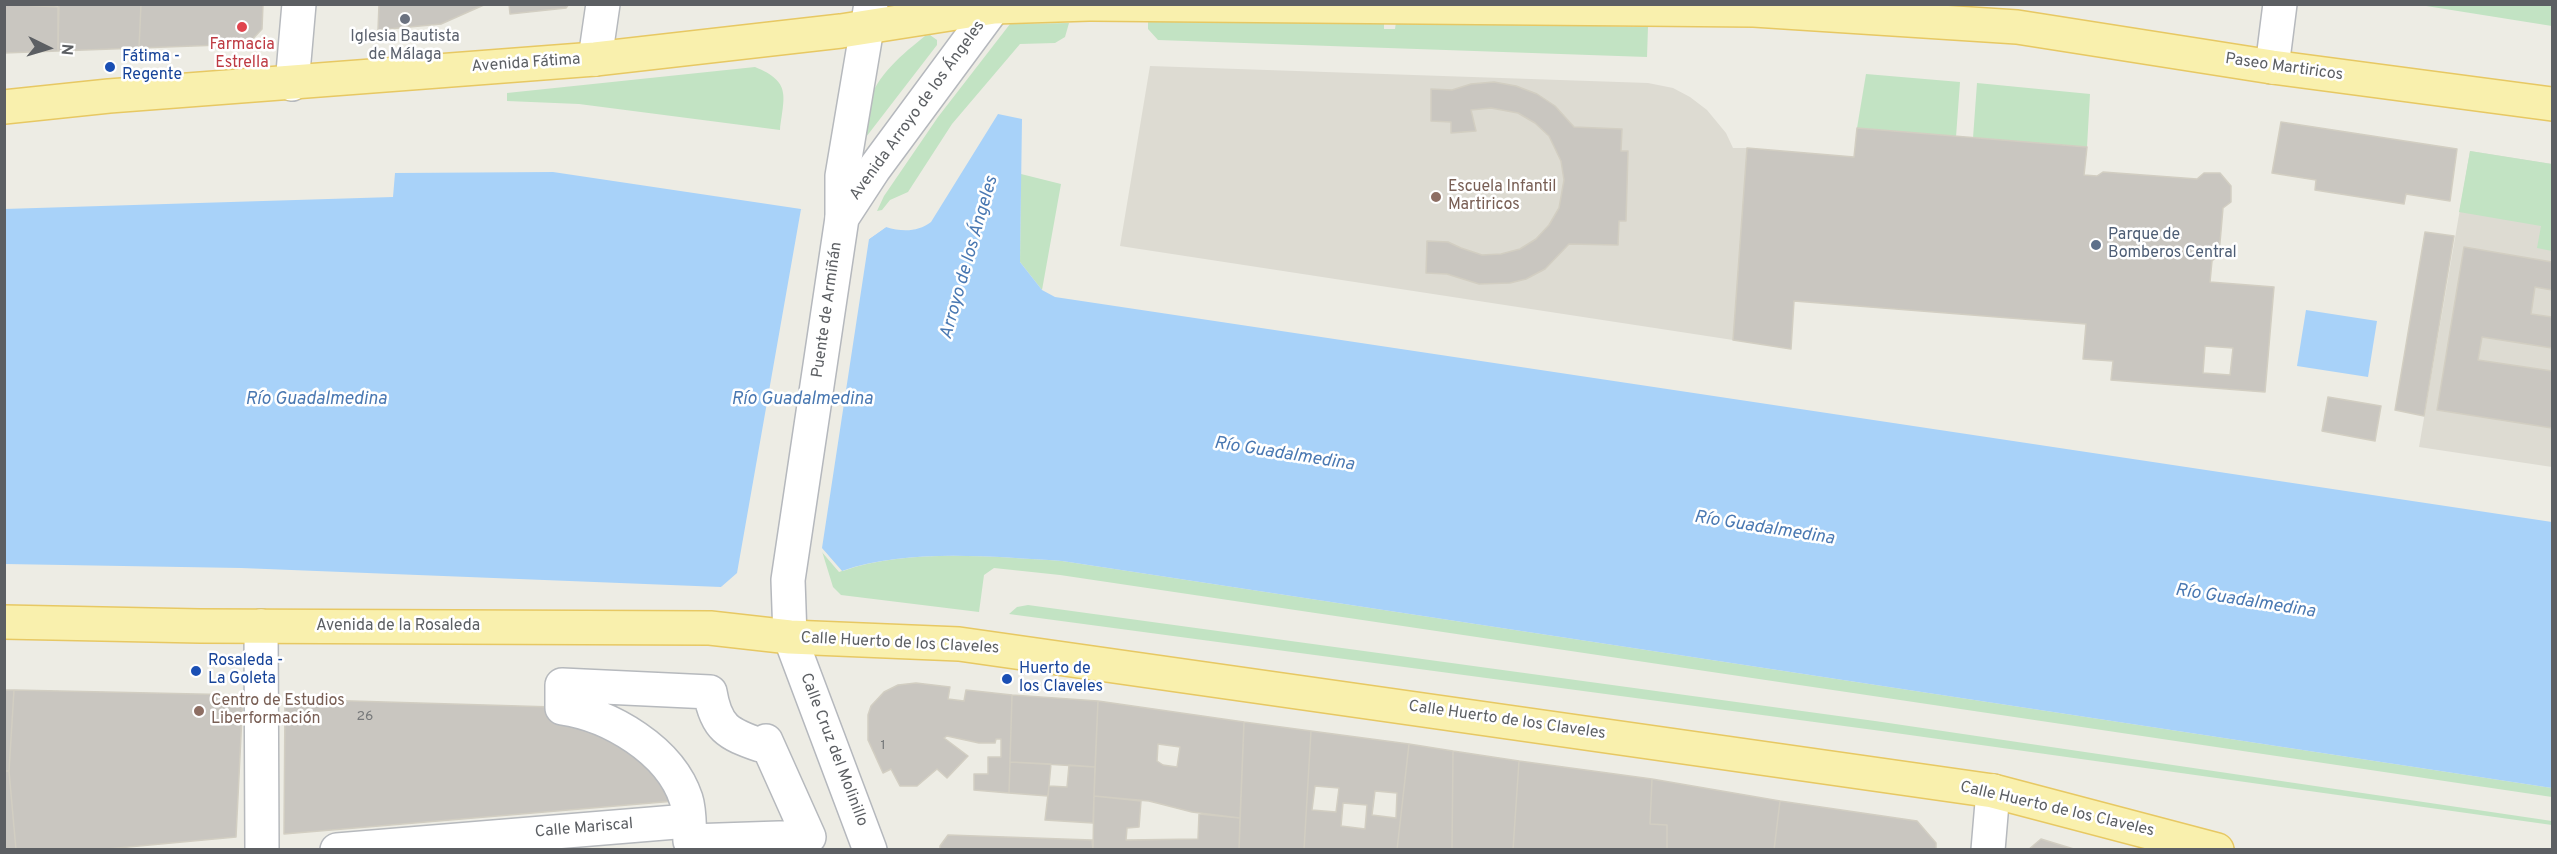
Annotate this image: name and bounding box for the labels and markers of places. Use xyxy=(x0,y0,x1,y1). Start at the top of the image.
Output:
marker: Iglesia Bautista de Málaga xyxy=(398,12,412,26)
marker: Farmacia Estrella xyxy=(235,20,249,34)
place label: Iglesia Bautista de Málaga xyxy=(350,28,460,66)
place label: Farmacia Estrella xyxy=(209,36,275,74)
place label: Fátima - Regente xyxy=(122,48,182,86)
marker: Fátima - Regente xyxy=(103,60,117,74)
place label: Escuela Infantil Martiricos xyxy=(1448,178,1557,216)
marker: Escuela Infantil Martiricos xyxy=(1429,190,1443,204)
place label: Parque de Bomberos Central xyxy=(2108,226,2237,264)
marker: Parque de Bomberos Central xyxy=(2089,238,2103,252)
place label: Rosaleda - La Goleta xyxy=(208,652,283,690)
place label: Huerto de los Claveles xyxy=(1019,660,1103,698)
marker: Rosaleda - La Goleta xyxy=(189,664,203,678)
marker: Huerto de los Claveles xyxy=(1000,672,1014,686)
place label: Centro de Estudios Liberformación xyxy=(211,692,345,730)
marker: Centro de Estudios Liberformación xyxy=(192,704,206,718)

